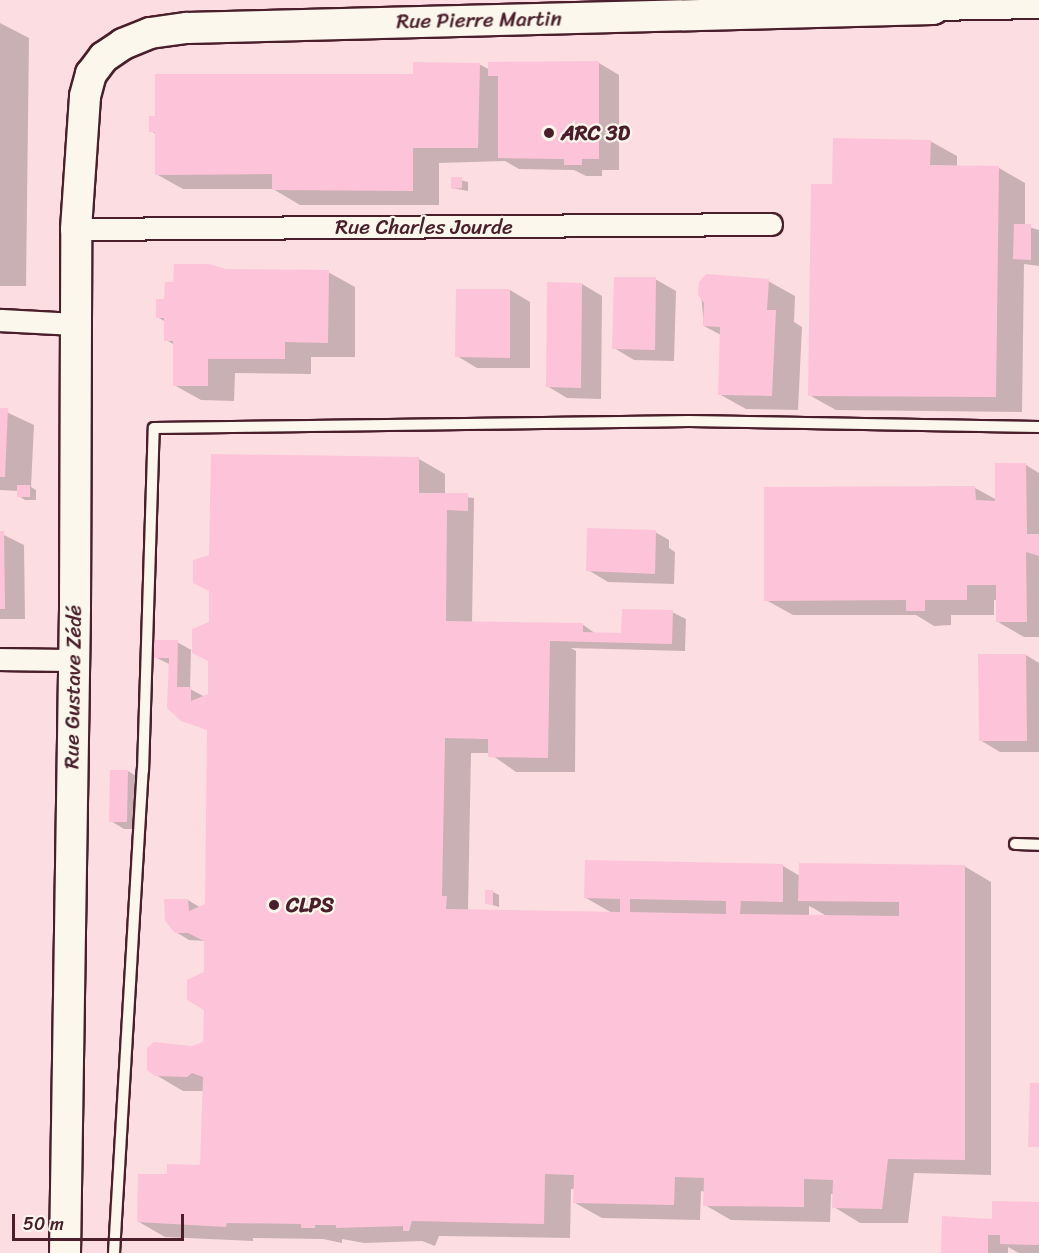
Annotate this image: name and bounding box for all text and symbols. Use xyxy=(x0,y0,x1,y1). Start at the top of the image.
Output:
street label: Rue Pierre Martin xyxy=(396,6,562,34)
place label: ARC 3D xyxy=(561,120,630,146)
marker: ARC 3D xyxy=(542,126,556,140)
street label: Rue Charles Jourde xyxy=(336,214,512,240)
street label: Rue Gustave Zédé xyxy=(59,605,87,769)
place label: CLPS xyxy=(286,892,334,918)
marker: CLPS xyxy=(267,898,281,912)
scale bar xyxy=(15,1202,188,1240)
text: 50 m xyxy=(23,1208,64,1240)

